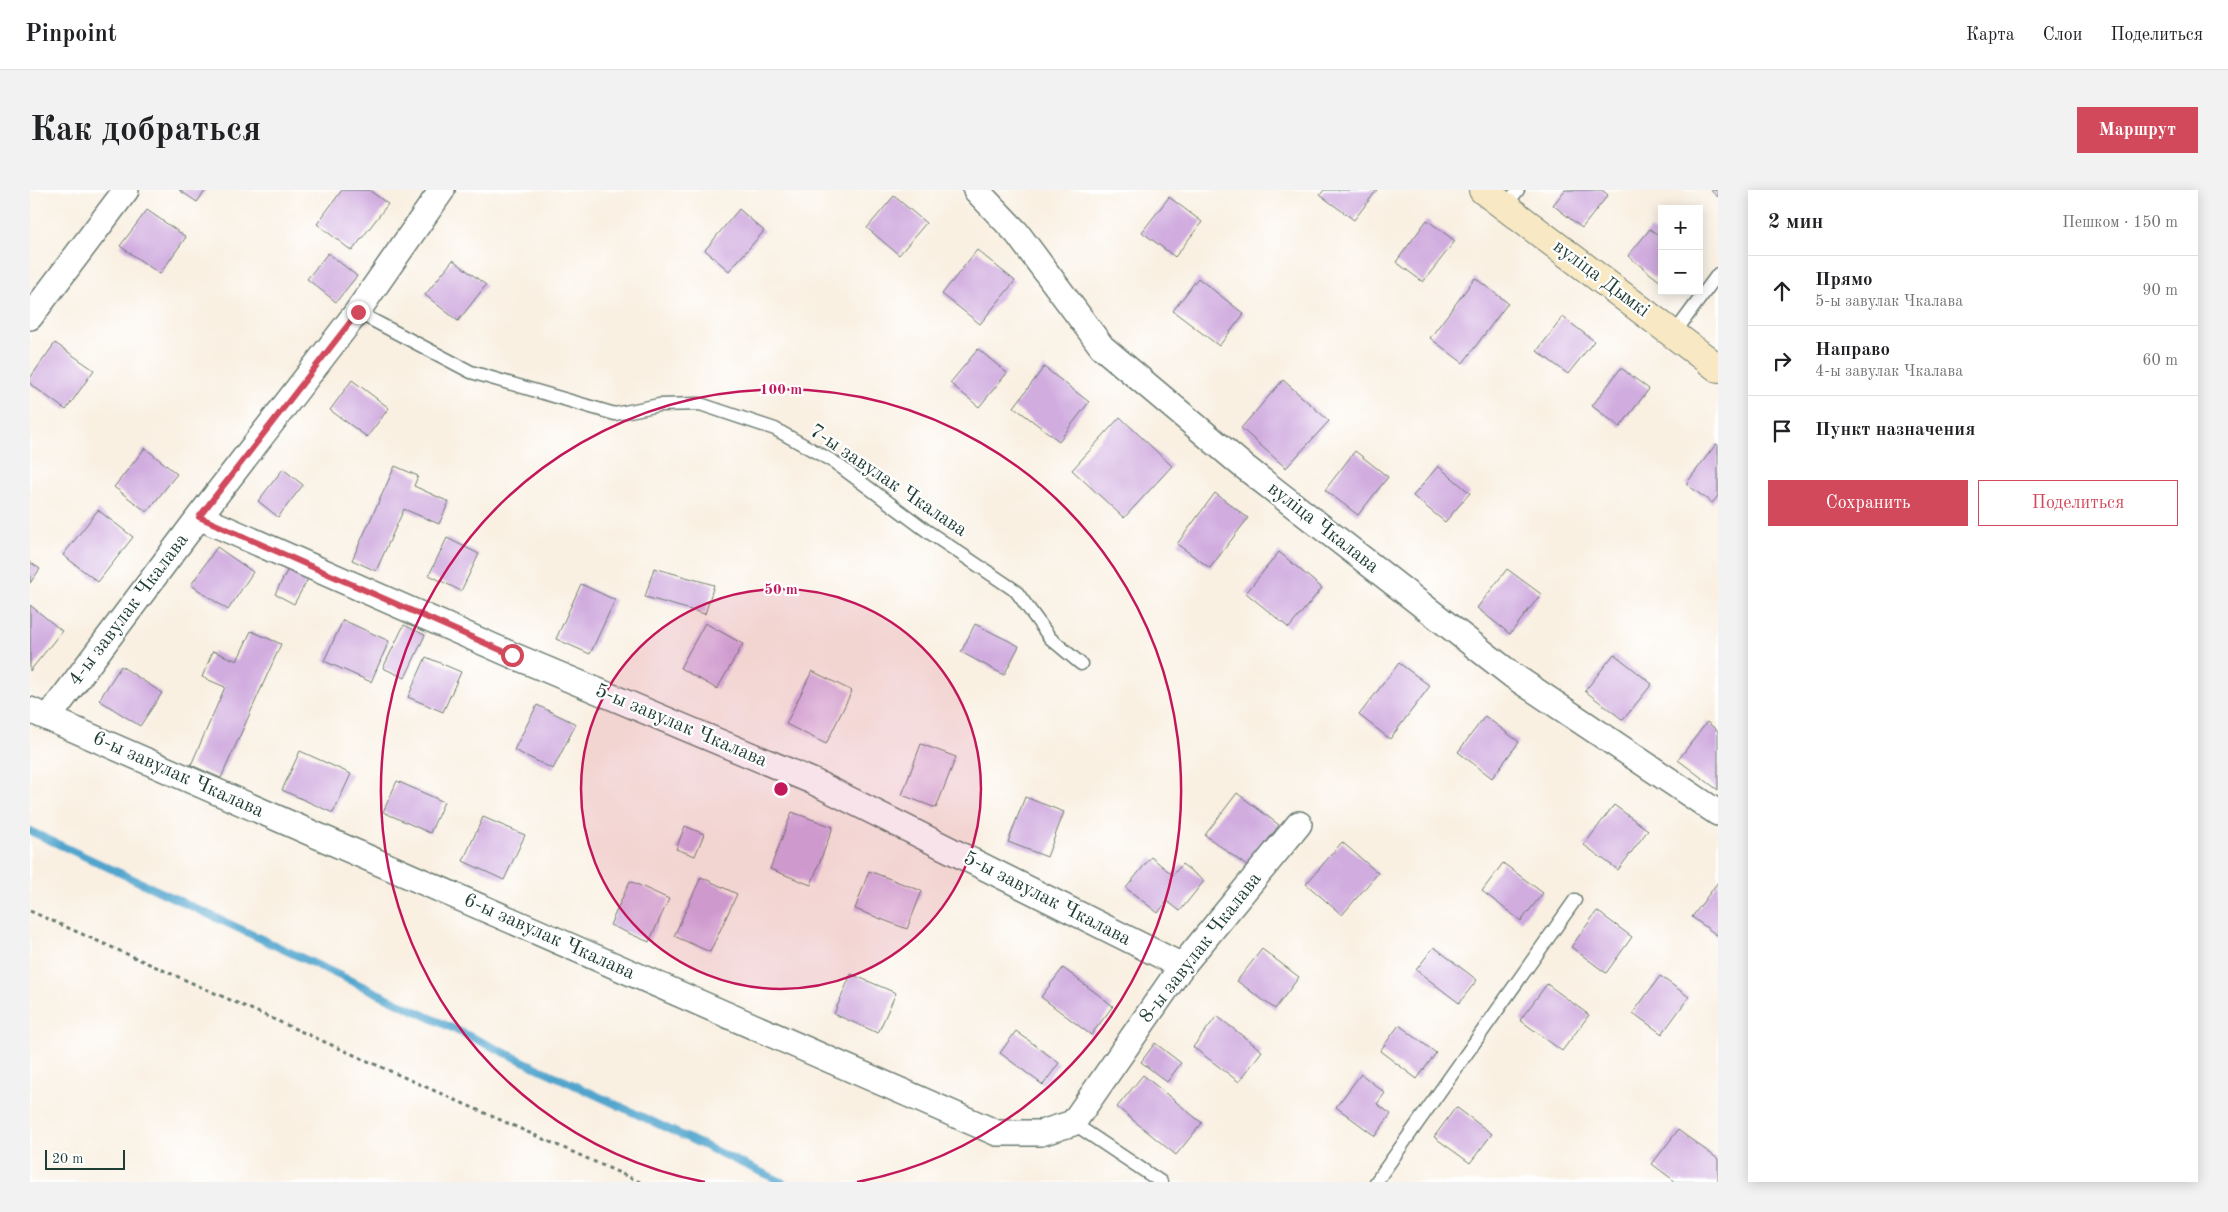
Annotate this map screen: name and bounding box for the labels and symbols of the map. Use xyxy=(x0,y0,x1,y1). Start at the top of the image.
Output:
street label: вуліца Дымкі xyxy=(1549,236,1653,322)
route end xyxy=(347,301,370,324)
text: 100 m xyxy=(760,383,802,398)
street label: 7-ы завулак Чкалава xyxy=(806,421,970,541)
street label: вуліца Чкалава xyxy=(1264,479,1382,578)
street label: 4-ы завулак Чкалава xyxy=(65,530,193,690)
text: 50 m xyxy=(764,583,798,598)
route start xyxy=(501,644,524,667)
street label: 5-ы завулак Чкалава xyxy=(592,681,770,771)
street label: 6-ы завулак Чкалава xyxy=(89,728,267,822)
centre of rings xyxy=(772,780,790,798)
street label: 5-ы завулак Чкалава xyxy=(960,848,1134,950)
street label: 8-ы завулак Чкалава xyxy=(1136,869,1266,1027)
street label: 6-ы завулак Чкалава xyxy=(460,890,638,984)
scale bar xyxy=(45,1147,125,1170)

